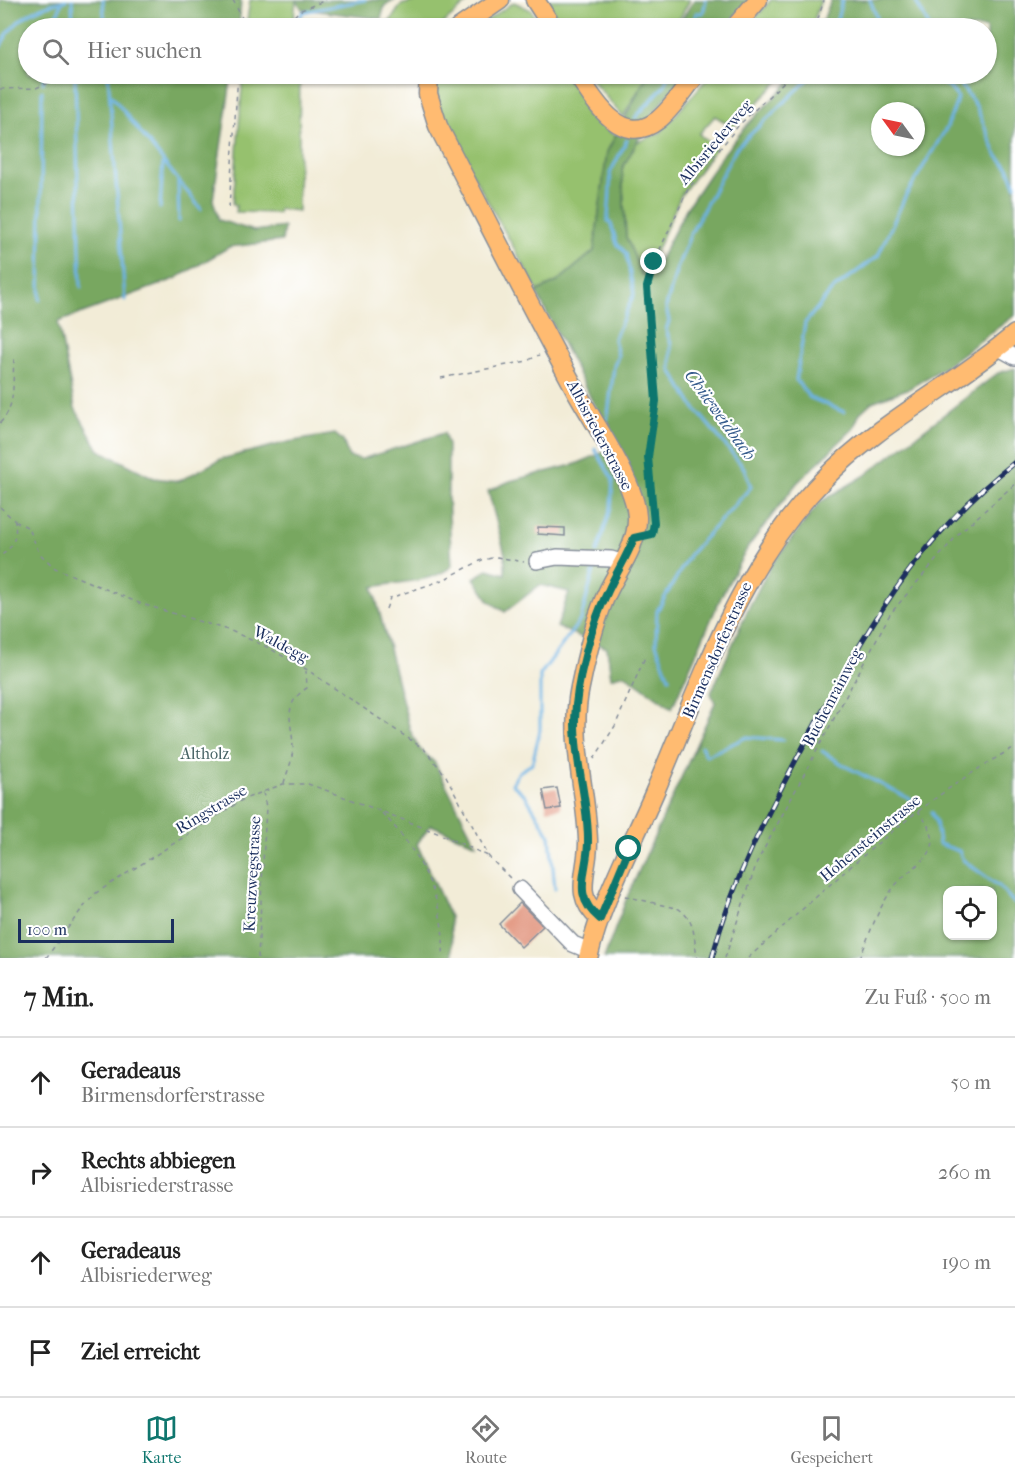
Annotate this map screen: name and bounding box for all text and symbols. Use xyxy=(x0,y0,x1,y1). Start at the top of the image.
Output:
search box xyxy=(18,18,997,84)
icon: search xyxy=(39,35,72,68)
text: Hier suchen xyxy=(87,38,202,64)
street label: Albisriederweg xyxy=(673,96,756,189)
north arrow xyxy=(871,102,925,156)
route end xyxy=(640,248,666,274)
water label: Chüeweidbach xyxy=(680,366,760,464)
street label: Albisriederstrasse xyxy=(563,376,637,493)
street label: Birmensdorferstrasse xyxy=(678,579,756,721)
street label: Waldegg xyxy=(249,621,312,667)
street label: Buchenrainweg xyxy=(798,644,866,749)
park label: Altholz xyxy=(180,744,229,763)
street label: Ringstrasse xyxy=(172,780,250,838)
street label: Hohensteinstrasse xyxy=(816,790,924,886)
street label: Kreuzwegstrasse xyxy=(239,816,265,932)
route start xyxy=(615,835,641,861)
map controls xyxy=(943,886,997,940)
button: locate xyxy=(943,886,997,940)
scale bar xyxy=(18,916,174,944)
text: 100 m xyxy=(27,920,67,939)
text: 7 Min. xyxy=(24,982,94,1013)
text: Zu Fuß · 500 m xyxy=(865,986,991,1009)
text: Geradeaus xyxy=(81,1058,181,1084)
icon: ahead xyxy=(24,1066,57,1099)
text: 50 m xyxy=(950,1071,991,1094)
text: Birmensdorferstrasse xyxy=(81,1084,265,1107)
text: Rechts abbiegen xyxy=(81,1148,236,1174)
icon: right xyxy=(24,1156,57,1189)
text: 260 m xyxy=(938,1161,991,1184)
text: Albisriederstrasse xyxy=(81,1174,233,1197)
text: Geradeaus xyxy=(81,1238,181,1264)
icon: ahead xyxy=(24,1246,57,1279)
text: 190 m xyxy=(941,1251,991,1274)
text: Albisriederweg xyxy=(81,1264,212,1287)
icon: arrive xyxy=(24,1336,57,1369)
text: Ziel erreicht xyxy=(81,1339,200,1365)
tab: Karte xyxy=(142,1412,181,1467)
tab: Route xyxy=(465,1412,507,1467)
tab: Gespeichert xyxy=(790,1412,873,1467)

